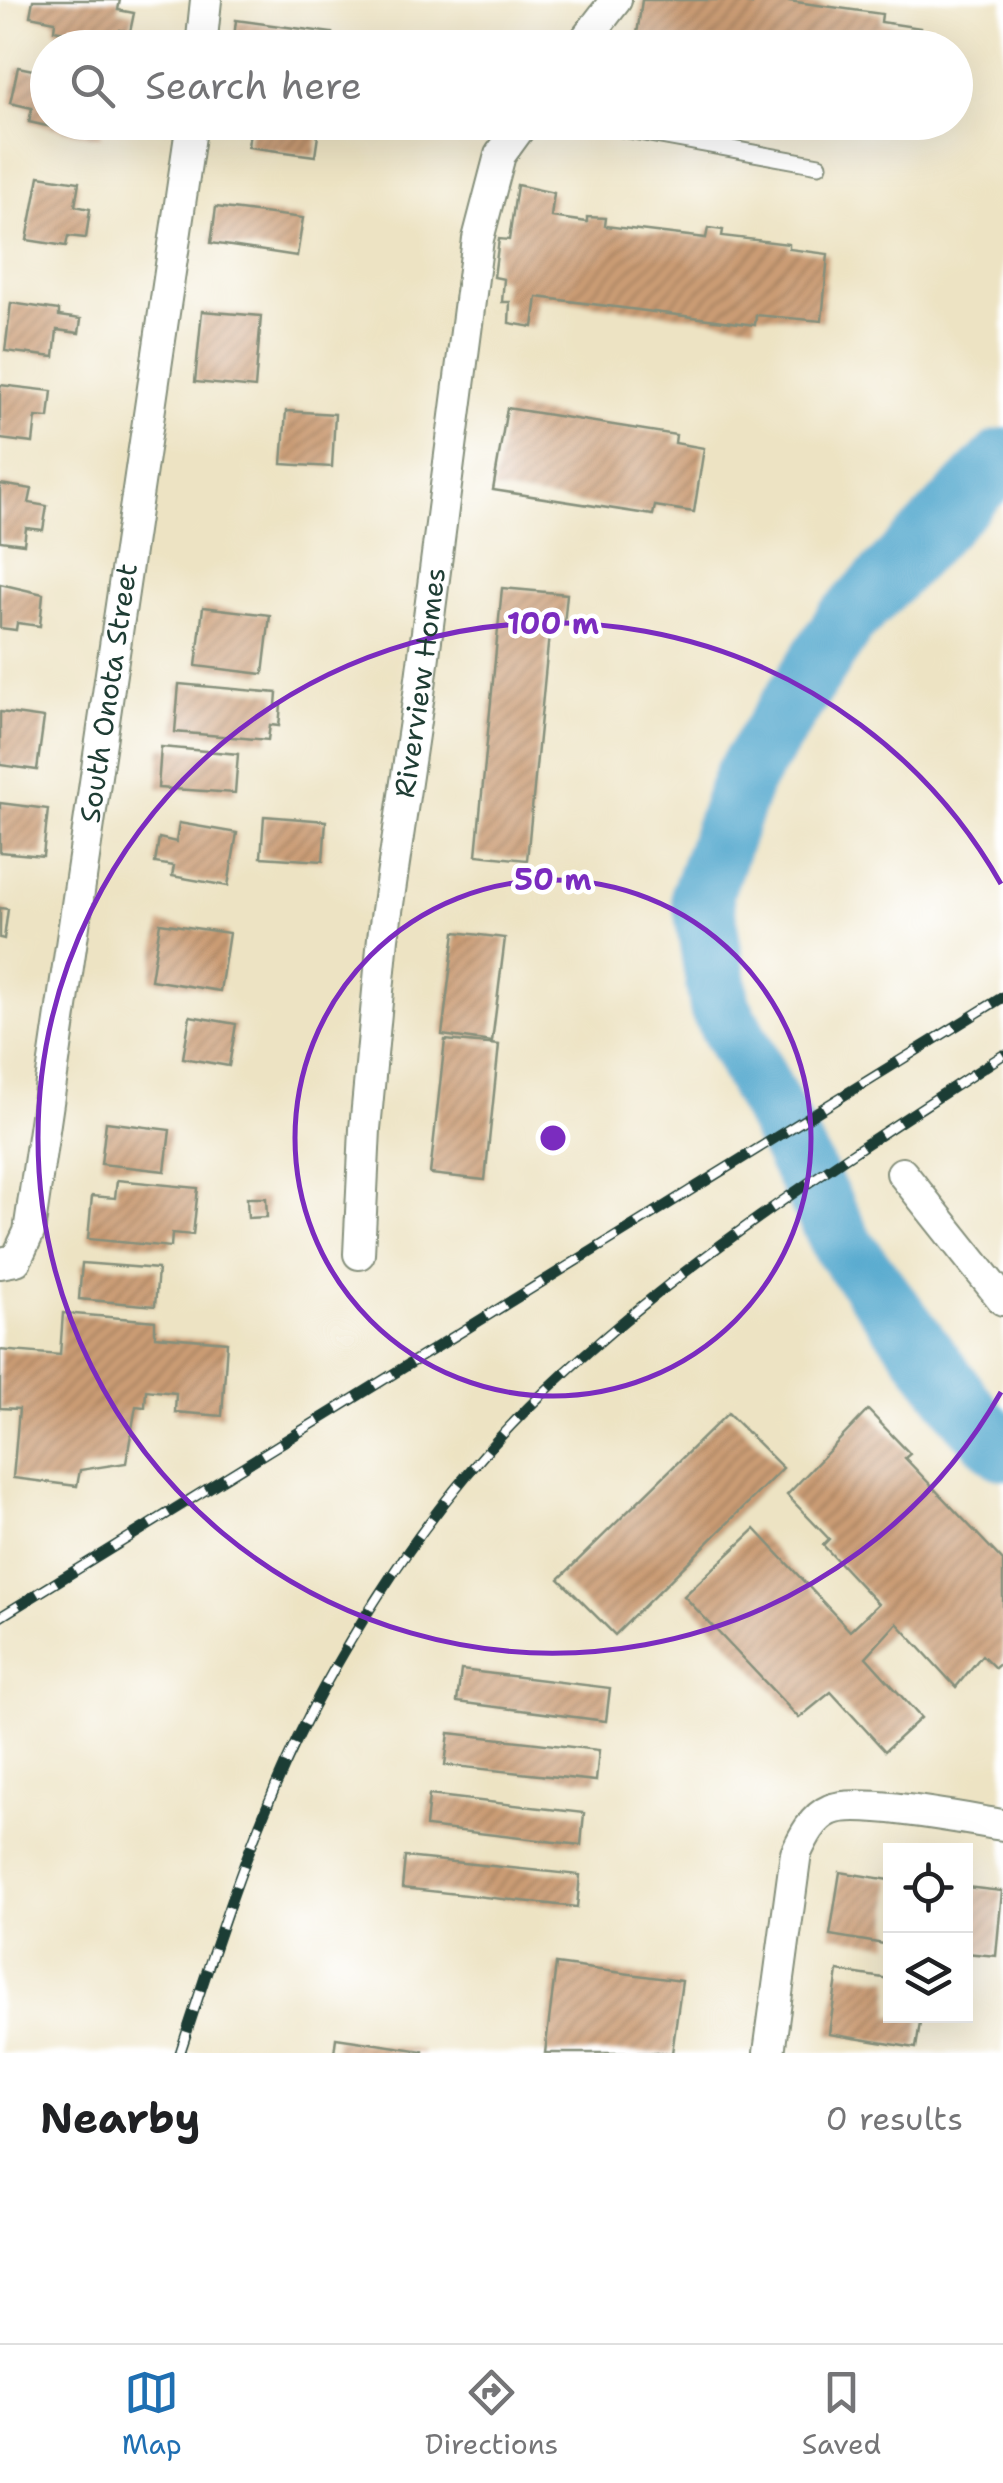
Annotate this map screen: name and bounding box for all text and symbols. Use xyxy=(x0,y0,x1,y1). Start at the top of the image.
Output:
search box xyxy=(30,30,973,140)
icon: search xyxy=(65,58,120,113)
text: Search here xyxy=(145,60,362,111)
street label: South Onota Street xyxy=(70,561,146,825)
street label: Riverview Homes xyxy=(385,565,454,800)
text: 100 m xyxy=(507,603,599,644)
text: 50 m xyxy=(514,859,592,900)
centre of rings xyxy=(535,1120,571,1156)
map controls xyxy=(883,1843,973,2023)
button: locate xyxy=(883,1843,973,1933)
button: layers xyxy=(883,1933,973,2023)
text: Nearby xyxy=(40,2090,200,2146)
text: 0 results xyxy=(826,2097,963,2140)
tab: Map xyxy=(122,2365,182,2463)
tab: Directions xyxy=(425,2365,558,2463)
tab: Saved xyxy=(802,2365,881,2463)

